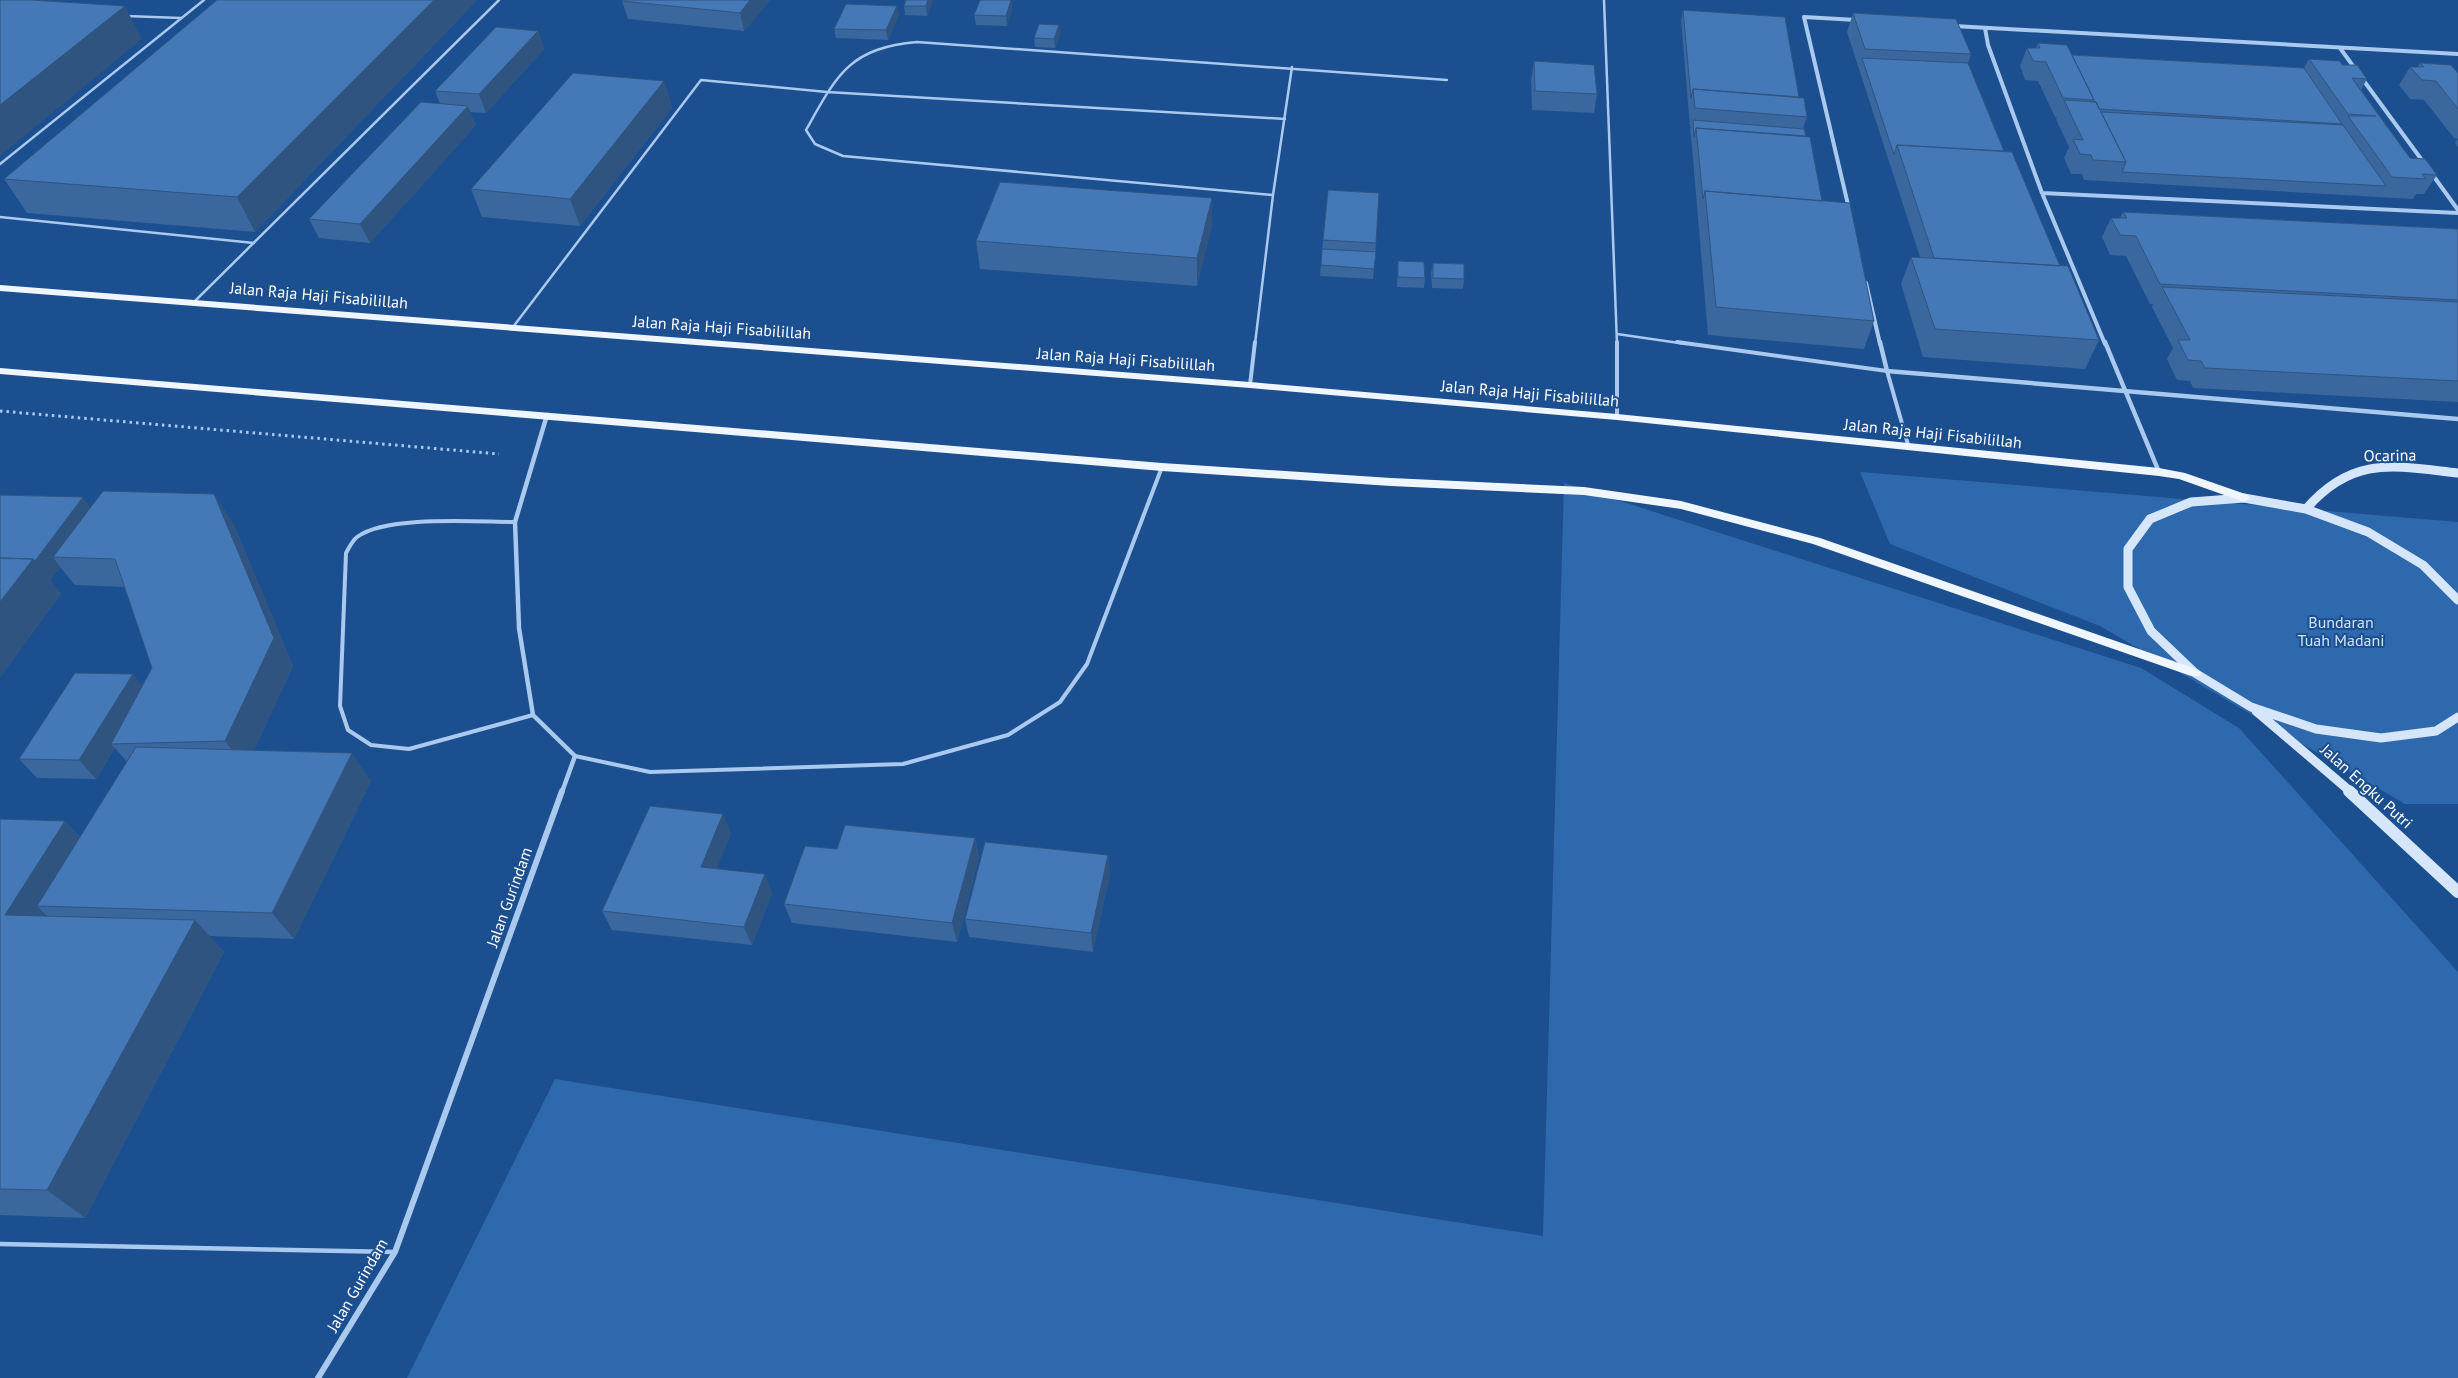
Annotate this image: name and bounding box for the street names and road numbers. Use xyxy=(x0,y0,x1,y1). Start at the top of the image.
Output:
street label: Jalan Raja Haji Fisabilillah xyxy=(228,277,409,313)
street label: Jalan Raja Haji Fisabilillah xyxy=(631,311,812,343)
street label: Jalan Raja Haji Fisabilillah xyxy=(1035,343,1216,375)
street label: Jalan Raja Haji Fisabilillah xyxy=(1439,375,1620,411)
street label: Jalan Raja Haji Fisabilillah xyxy=(1842,414,2023,452)
street label: Ocarina xyxy=(2364,445,2416,465)
street label: Jalan Engku Putri xyxy=(2316,739,2417,833)
street label: Jalan Gurindam xyxy=(481,844,536,951)
street label: Jalan Gurindam xyxy=(322,1235,392,1336)

